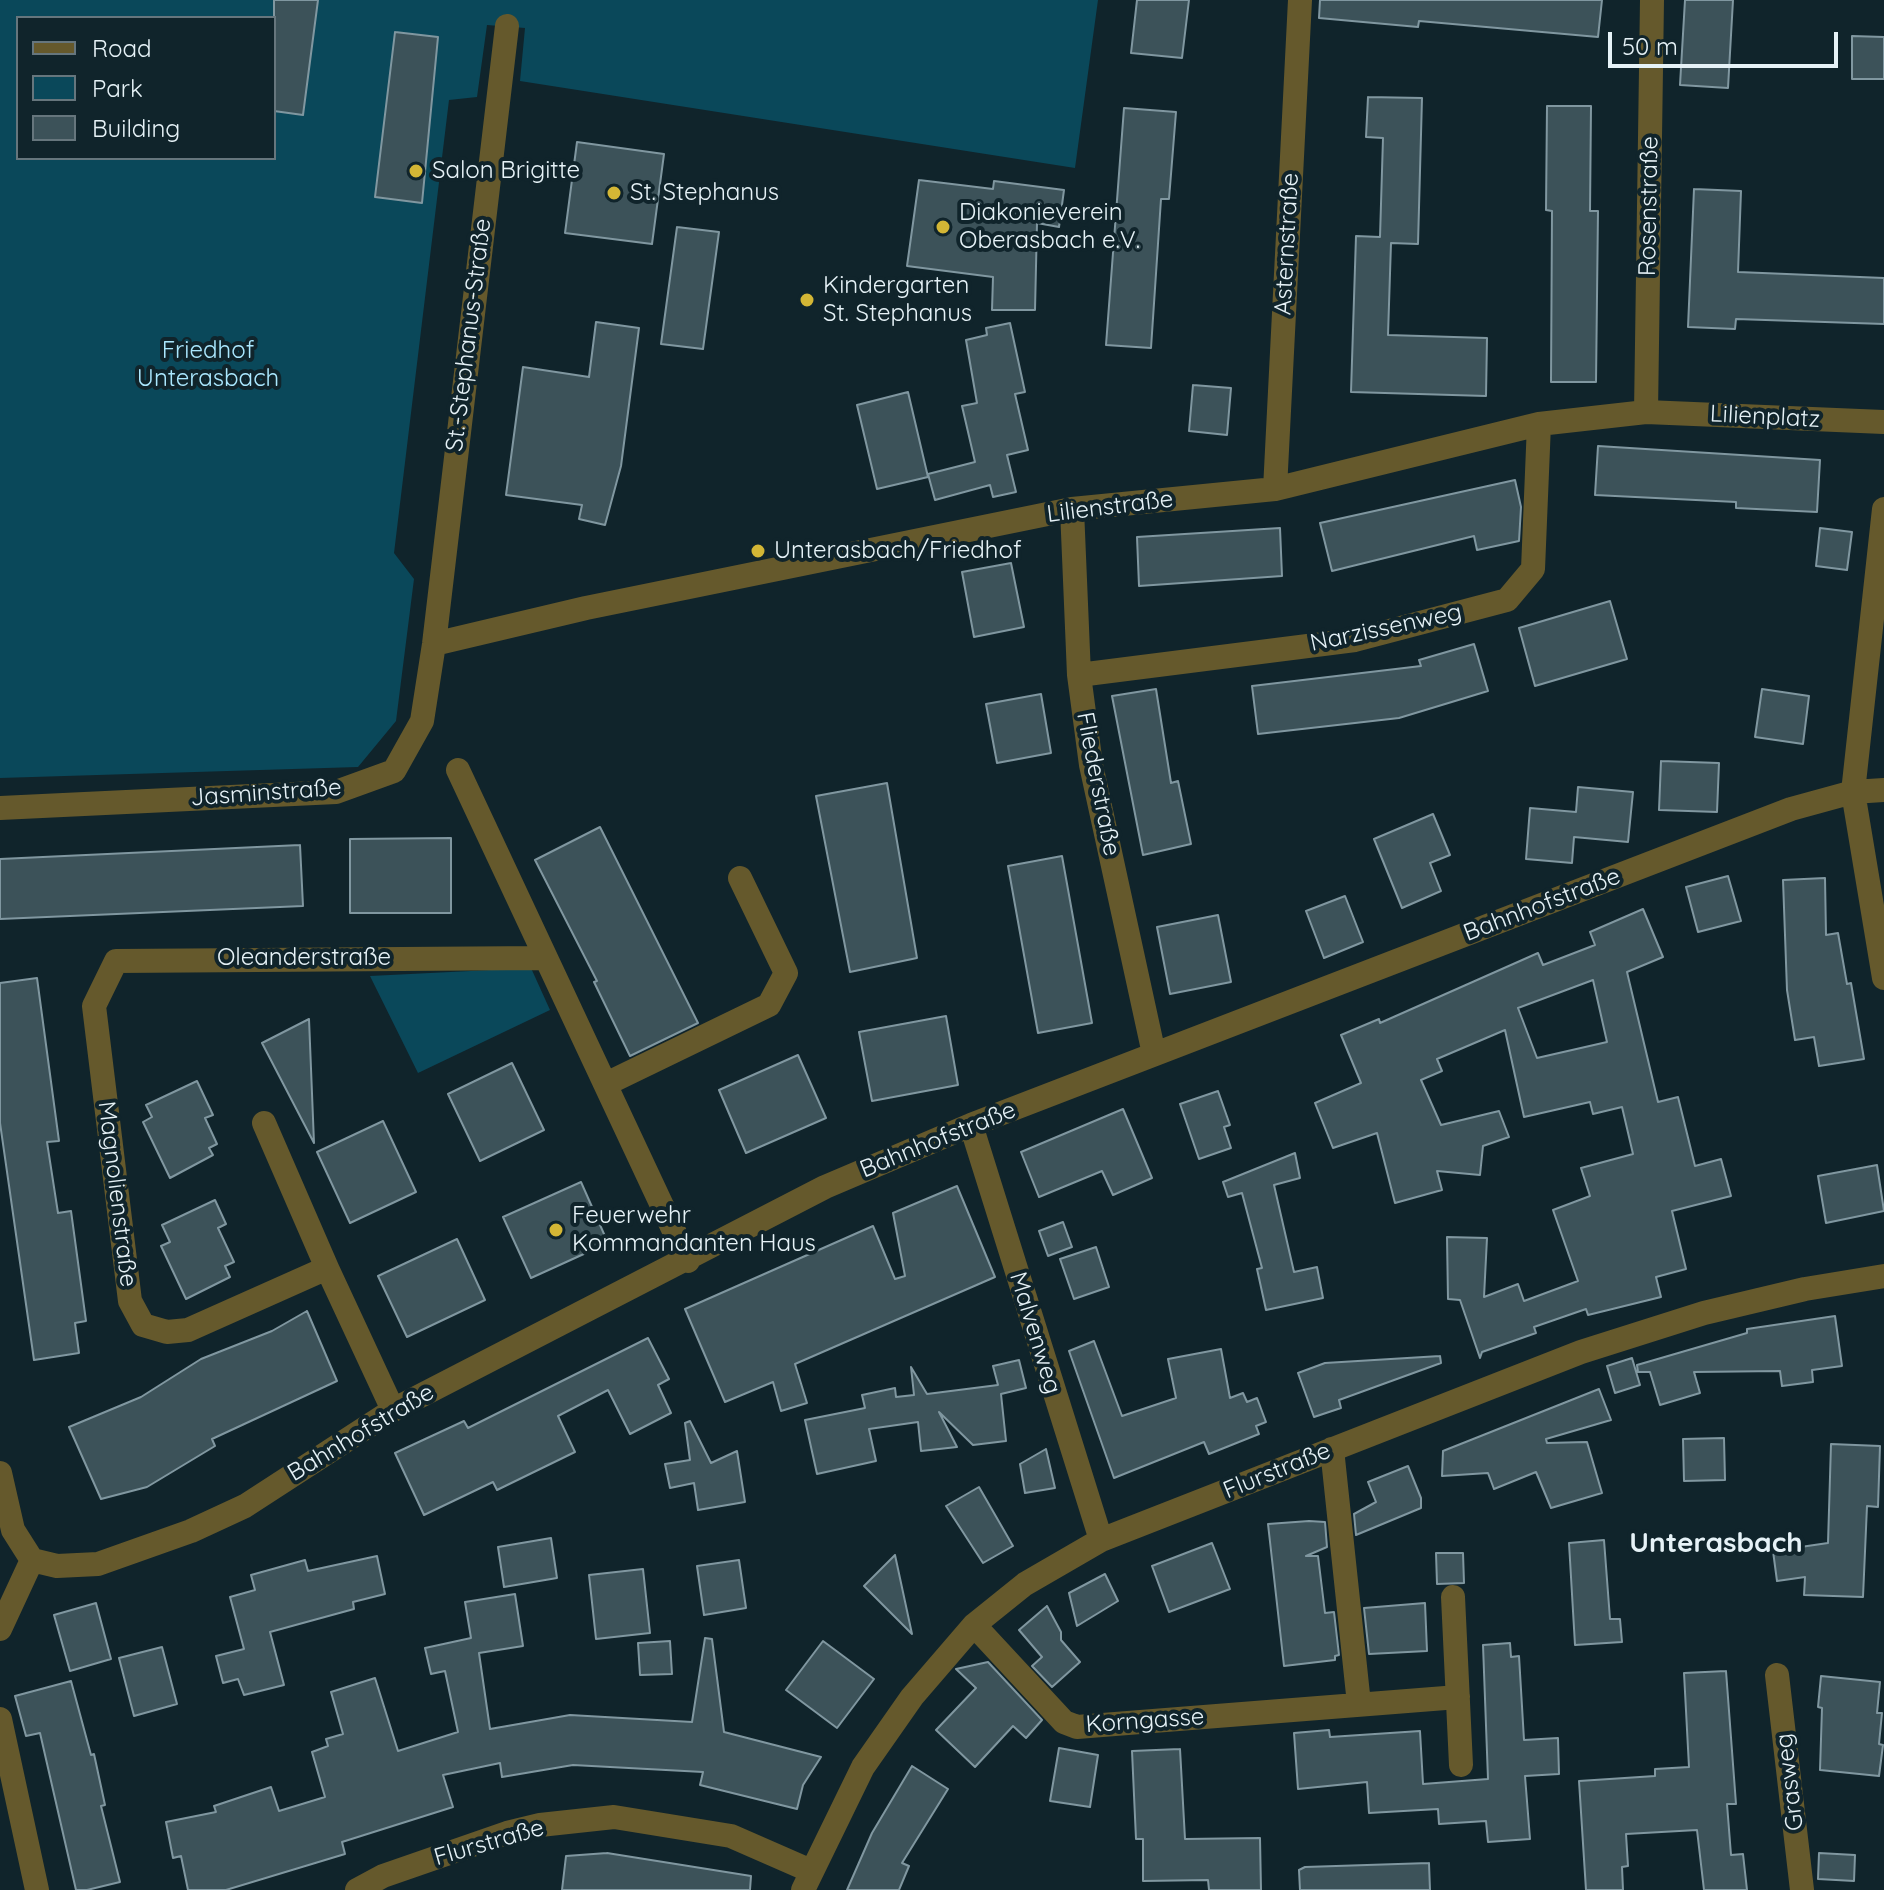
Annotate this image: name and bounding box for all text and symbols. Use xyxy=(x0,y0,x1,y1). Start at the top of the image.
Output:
legend xyxy=(16,16,276,160)
scale bar xyxy=(1612,16,1842,66)
text: 50 m xyxy=(1622,31,1678,61)
text: Road xyxy=(92,33,152,63)
text: Park xyxy=(92,73,143,103)
text: Building xyxy=(92,113,180,143)
street label: Rosenstraße xyxy=(1633,136,1665,276)
place label: Salon Brigitte xyxy=(432,157,580,185)
marker: Salon Brigitte xyxy=(407,162,425,180)
street label: Asternstraße xyxy=(1269,172,1305,316)
place label: St. Stephanus xyxy=(630,179,779,207)
marker: St. Stephanus xyxy=(605,184,623,202)
place label: Diakonieverein Oberasbach e.V. xyxy=(959,199,1140,255)
street label: St.-Stephanus-Straße xyxy=(440,217,498,453)
marker: Diakonieverein Oberasbach e.V. xyxy=(934,218,952,236)
place label: Kindergarten St. Stephanus xyxy=(823,272,972,328)
marker: Kindergarten St. Stephanus xyxy=(798,291,816,309)
park label: Friedhof Unterasbach xyxy=(137,337,279,393)
street label: Lilienplatz xyxy=(1709,400,1821,434)
street label: Lilienstraße xyxy=(1045,485,1175,529)
place label: Unterasbach/Friedhof xyxy=(774,537,1022,565)
marker: Unterasbach/Friedhof xyxy=(749,542,767,560)
street label: Narzissenweg xyxy=(1308,598,1464,658)
street label: Fliederstraße xyxy=(1070,710,1126,858)
street label: Jasminstraße xyxy=(189,773,343,813)
street label: Bahnhofstraße xyxy=(1460,862,1624,948)
street label: Oleanderstraße xyxy=(217,944,391,972)
street label: Bahnhofstraße xyxy=(856,1096,1020,1184)
street label: Magnolienstraße xyxy=(91,1100,143,1288)
place label: Feuerwehr Kommandanten Haus xyxy=(572,1202,816,1258)
marker: Feuerwehr Kommandanten Haus xyxy=(547,1221,565,1239)
street label: Malvenweg xyxy=(1003,1269,1067,1397)
street label: Bahnhofstraße xyxy=(283,1378,439,1488)
street label: Flurstraße xyxy=(1219,1437,1335,1505)
district label: Unterasbach xyxy=(1629,1527,1803,1561)
street label: Korngasse xyxy=(1085,1702,1205,1740)
street label: Grasweg xyxy=(1770,1732,1810,1832)
street label: Flurstraße xyxy=(431,1814,547,1872)

